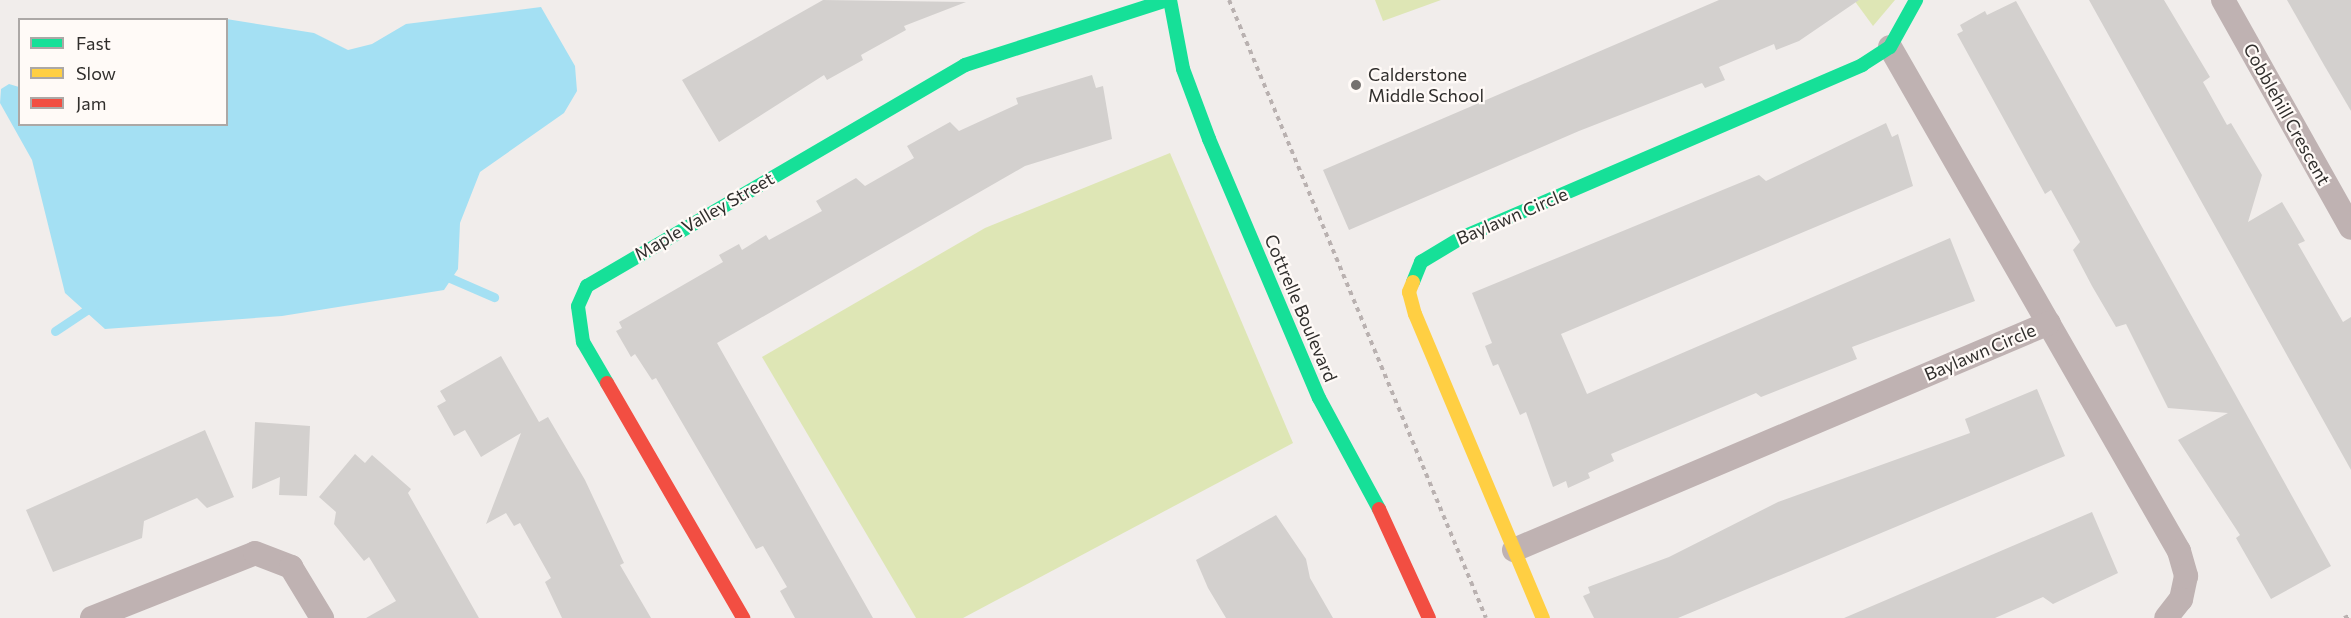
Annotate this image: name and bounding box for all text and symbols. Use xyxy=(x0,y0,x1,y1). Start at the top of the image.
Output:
legend xyxy=(18,18,228,126)
text: Fast xyxy=(76,32,111,54)
street label: Cobblehill Crescent xyxy=(2239,39,2335,189)
text: Slow xyxy=(76,62,116,84)
place label: Calderstone Middle School xyxy=(1368,64,1484,106)
marker: Calderstone Middle School xyxy=(1349,78,1363,92)
text: Jam xyxy=(76,92,106,114)
street label: Maple Valley Street xyxy=(630,167,778,265)
street label: Baylawn Circle xyxy=(1453,183,1571,249)
street label: Cottrelle Boulevard xyxy=(1260,231,1342,385)
street label: Baylawn Circle xyxy=(1921,319,2039,385)

